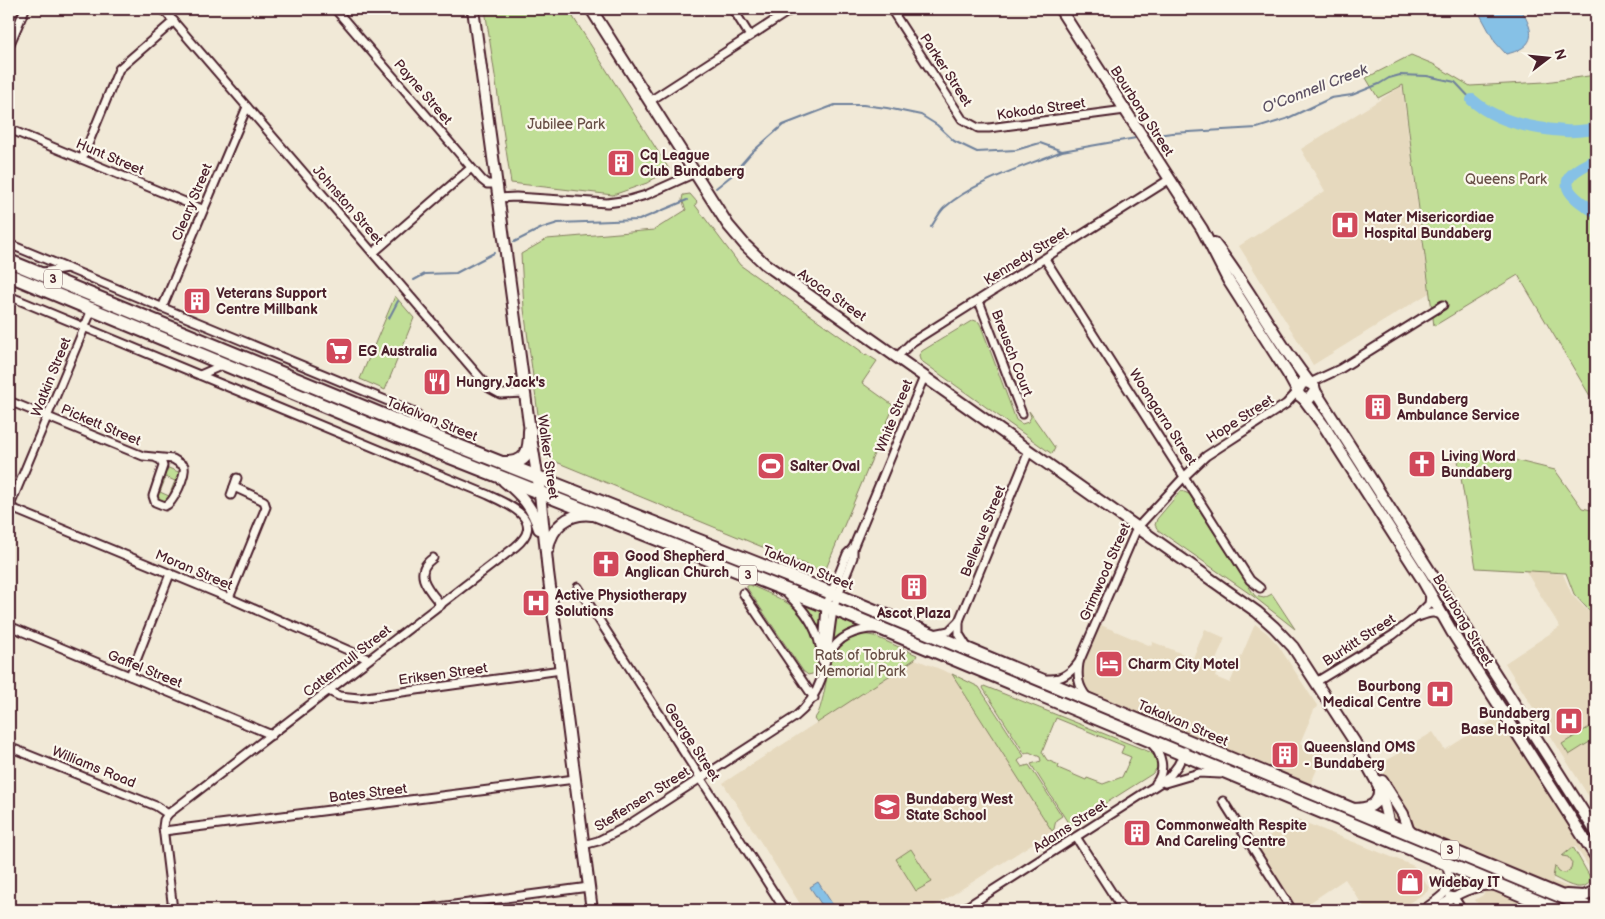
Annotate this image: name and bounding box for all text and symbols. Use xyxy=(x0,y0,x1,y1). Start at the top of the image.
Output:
street label: Parker Street xyxy=(916,31,976,110)
north arrow xyxy=(1522,32,1572,82)
text: N xyxy=(1550,47,1570,62)
street label: Payne Street xyxy=(390,56,456,129)
water label: O'Connell Creek xyxy=(1259,60,1371,118)
street label: Bourbong Street xyxy=(1107,63,1178,160)
street label: Kokoda Street xyxy=(996,94,1087,124)
park label: Jubilee Park xyxy=(527,116,605,133)
street label: Hunt Street xyxy=(73,135,147,179)
place label: Cq League Club Bundaberg xyxy=(640,147,745,180)
building icon: Cq League Club Bundaberg xyxy=(606,148,636,178)
street label: Cleary Street xyxy=(168,160,216,243)
street label: Johnston Street xyxy=(309,162,387,249)
park label: Queens Park xyxy=(1465,171,1547,188)
place label: Mater Misericordiae Hospital Bundaberg xyxy=(1364,209,1494,242)
hospital icon: Mater Misericordiae Hospital Bundaberg xyxy=(1330,210,1360,240)
street label: Kennedy Street xyxy=(981,223,1072,289)
street label: Avoca Street xyxy=(794,265,870,325)
road number: 3 xyxy=(44,270,62,288)
place label: Veterans Support Centre Millbank xyxy=(216,285,327,318)
building icon: Veterans Support Centre Millbank xyxy=(182,286,212,316)
street label: Breusch Court xyxy=(988,307,1037,399)
street label: Watkin Street xyxy=(27,334,75,419)
supermarket icon: EG Australia xyxy=(324,336,354,366)
place label: EG Australia xyxy=(358,343,437,360)
street label: Woongarra Street xyxy=(1126,366,1201,469)
restaurant icon: Hungry Jack's xyxy=(422,367,452,397)
place label: Hungry Jack's xyxy=(456,374,545,391)
street label: White Street xyxy=(872,376,917,455)
street label: Hope Street xyxy=(1203,391,1277,447)
place label: Bundaberg Ambulance Service xyxy=(1396,391,1520,424)
building icon: Bundaberg Ambulance Service xyxy=(1363,392,1393,422)
street label: Takalvan Street xyxy=(384,393,481,445)
street label: Pickett Street xyxy=(59,401,144,450)
street label: Walker Street xyxy=(534,414,562,501)
place label: Living Word Bundaberg xyxy=(1441,448,1516,481)
church icon: Living Word Bundaberg xyxy=(1407,449,1437,479)
sports icon: Salter Oval xyxy=(756,451,786,481)
place label: Salter Oval xyxy=(790,458,860,475)
street label: Bellevue Street xyxy=(957,482,1009,579)
street label: Grimwood Street xyxy=(1076,520,1134,624)
street label: Takalvan Street xyxy=(760,542,857,594)
street label: Moran Street xyxy=(153,546,236,594)
place label: Good Shepherd Anglican Church xyxy=(624,548,729,581)
church icon: Good Shepherd Anglican Church xyxy=(591,549,621,579)
road number: 3 xyxy=(739,566,757,584)
street label: Bourbong Street xyxy=(1429,571,1497,670)
building icon: Ascot Plaza xyxy=(899,572,929,602)
place label: Active Physiotherapy Solutions xyxy=(554,587,687,620)
hospital icon: Active Physiotherapy Solutions xyxy=(521,588,551,618)
place label: Ascot Plaza xyxy=(876,605,951,622)
street label: Burkitt Street xyxy=(1320,610,1399,670)
street label: Cattermull Street xyxy=(300,621,395,701)
street label: Gaffel Street xyxy=(105,646,185,692)
park label: Rats of Tobruk Memorial Park xyxy=(814,647,906,680)
hotel icon: Charm City Motel xyxy=(1094,649,1124,679)
place label: Charm City Motel xyxy=(1128,656,1239,673)
street label: Eriksen Street xyxy=(398,659,489,689)
place label: Bourbong Medical Centre xyxy=(1323,678,1421,711)
hospital icon: Bourbong Medical Centre xyxy=(1425,679,1455,709)
street label: Takalvan Street xyxy=(1135,696,1232,750)
street label: George Street xyxy=(660,700,724,785)
place label: Bundaberg Base Hospital xyxy=(1461,705,1550,738)
hospital icon: Bundaberg Base Hospital xyxy=(1554,706,1584,736)
place label: Queensland OMS - Bundaberg xyxy=(1304,739,1416,772)
building icon: Queensland OMS - Bundaberg xyxy=(1270,740,1300,770)
street label: Williams Road xyxy=(50,742,138,792)
street label: Steffensen Street xyxy=(591,763,693,835)
street label: Bates Street xyxy=(328,780,409,806)
place label: Bundaberg West State School xyxy=(906,791,1013,824)
school or university icon: Bundaberg West State School xyxy=(872,792,902,822)
street label: Adams Street xyxy=(1030,795,1111,856)
place label: Commonwealth Respite And Careling Centre xyxy=(1155,817,1307,850)
building icon: Commonwealth Respite And Careling Centre xyxy=(1122,818,1152,848)
road number: 3 xyxy=(1441,840,1459,860)
shop icon: Widebay IT xyxy=(1395,867,1425,897)
place label: Widebay IT xyxy=(1429,874,1500,891)

